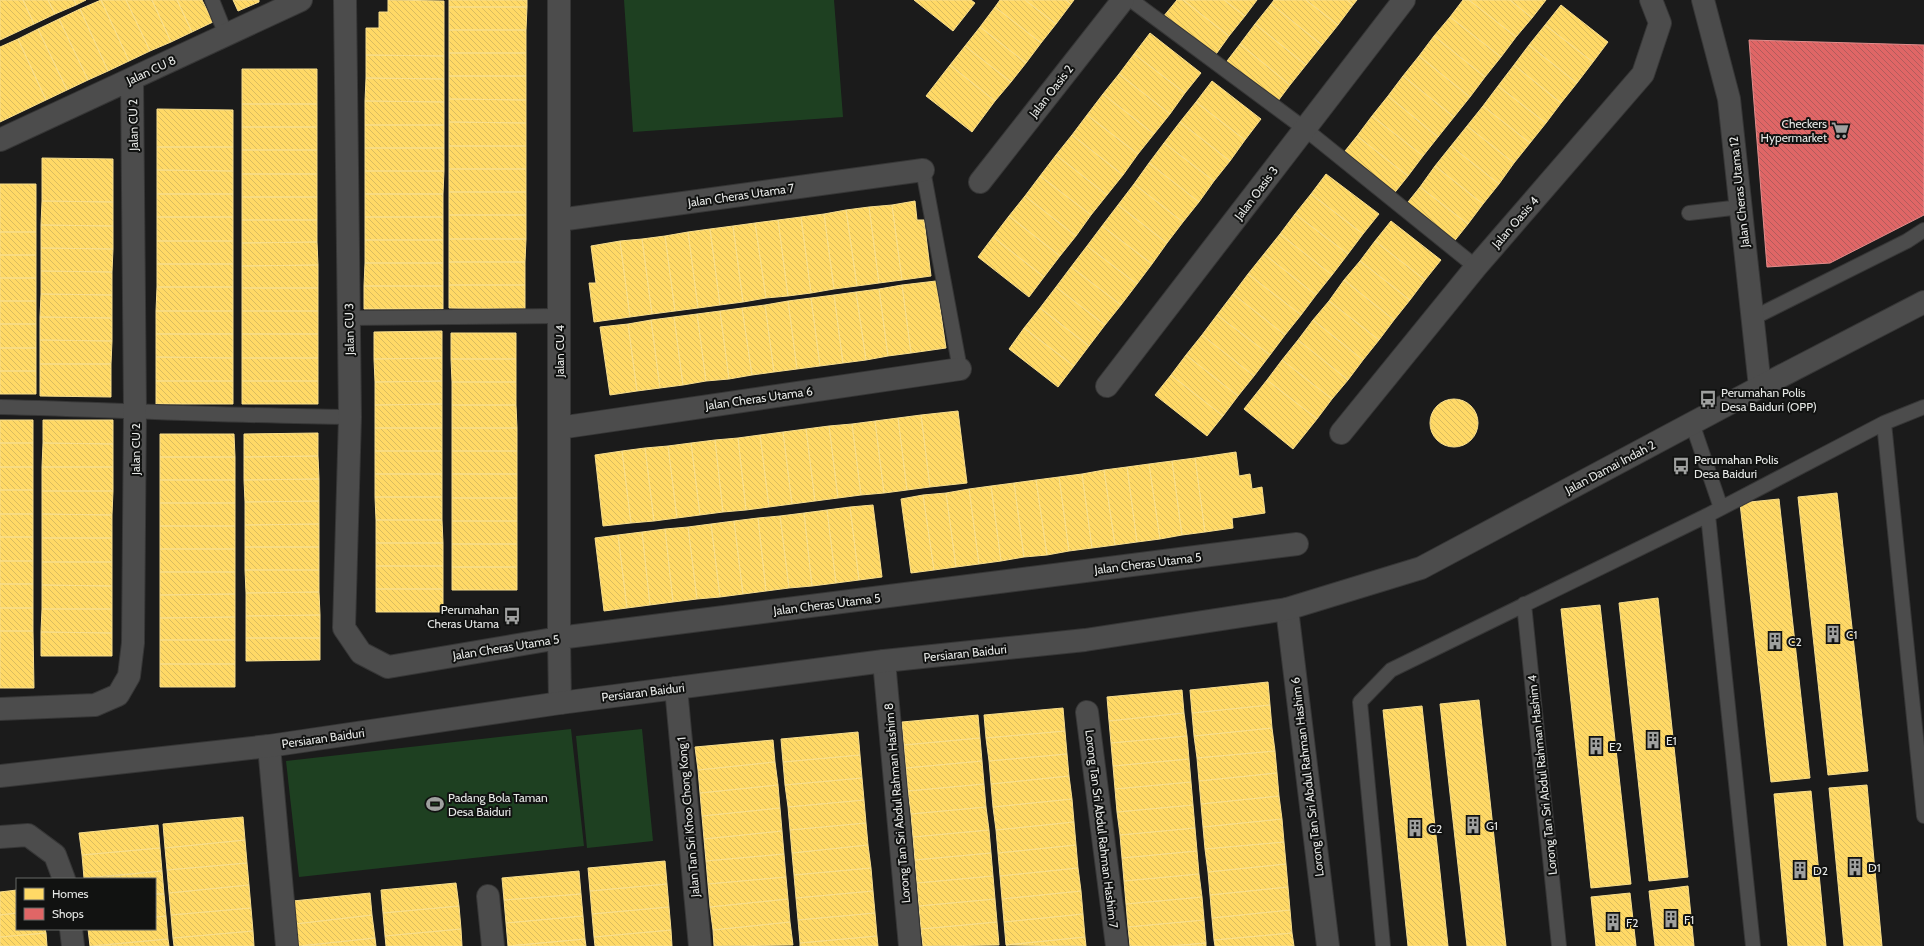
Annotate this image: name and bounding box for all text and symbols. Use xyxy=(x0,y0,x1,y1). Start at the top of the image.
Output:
street label: Jalan CU 8 xyxy=(123,52,178,88)
street label: Jalan Oasis 2 xyxy=(1025,62,1076,121)
street label: Jalan CU 2 xyxy=(125,99,141,152)
place label: Checkers Hypermarket xyxy=(1761,116,1827,145)
supermarket icon: Checkers Hypermarket xyxy=(1830,120,1850,140)
street label: Jalan Cheras Utama 12 xyxy=(1726,136,1752,249)
street label: Jalan Oasis 3 xyxy=(1230,163,1281,224)
street label: Jalan Cheras Utama 7 xyxy=(686,180,795,210)
street label: Jalan Oasis 4 xyxy=(1488,193,1542,252)
street label: Jalan CU 3 xyxy=(341,303,357,356)
street label: Jalan CU 4 xyxy=(552,325,567,378)
street label: Jalan Cheras Utama 6 xyxy=(703,383,814,413)
place label: Perumahan Polis Desa Baiduri (OPP) xyxy=(1721,385,1817,414)
bus stop icon: Perumahan Polis Desa Baiduri (OPP) xyxy=(1698,389,1718,409)
street label: Jalan CU 2 xyxy=(128,423,143,476)
street label: Jalan Damai Indah 2 xyxy=(1561,437,1658,498)
place label: Perumahan Polis Desa Baiduri xyxy=(1694,452,1779,481)
bus stop icon: Perumahan Polis Desa Baiduri xyxy=(1671,456,1691,476)
street label: Jalan Cheras Utama 5 xyxy=(1093,549,1202,577)
street label: Jalan Cheras Utama 5 xyxy=(772,590,881,618)
place label: Perumahan Cheras Utama xyxy=(427,602,499,631)
bus stop icon: Perumahan Cheras Utama xyxy=(502,606,522,626)
building icon: C1 xyxy=(1823,624,1843,644)
place label: C1 xyxy=(1846,627,1857,642)
street label: Jalan Cheras Utama 5 xyxy=(451,631,560,663)
building icon: C2 xyxy=(1765,631,1785,651)
place label: C2 xyxy=(1788,634,1802,649)
street label: Persiaran Baiduri xyxy=(923,641,1007,665)
street label: Lorong Tan Sri Abdul Rahman Hashim 4 xyxy=(1524,674,1560,876)
street label: Lorong Tan Sri Abdul Rahman Hashim 6 xyxy=(1287,676,1327,878)
street label: Persiaran Baiduri xyxy=(601,679,685,705)
street label: Lorong Tan Sri Abdul Rahman Hashim 8 xyxy=(881,702,913,904)
street label: Persiaran Baiduri xyxy=(281,725,365,751)
street label: Lorong Tan Sri Abdul Rahman Hashim 7 xyxy=(1082,729,1122,929)
building icon: E1 xyxy=(1643,730,1663,750)
place label: E1 xyxy=(1666,733,1677,748)
street label: Jalan Tan Sri Khoo Chong Kong 1 xyxy=(674,736,703,899)
building icon: E2 xyxy=(1586,736,1606,756)
place label: E2 xyxy=(1609,739,1622,754)
place label: Padang Bola Taman Desa Baiduri xyxy=(448,790,548,819)
sports icon: Padang Bola Taman Desa Baiduri xyxy=(425,794,445,814)
building icon: G1 xyxy=(1463,815,1483,835)
building icon: G2 xyxy=(1405,818,1425,838)
place label: G1 xyxy=(1486,818,1498,833)
place label: G2 xyxy=(1428,821,1442,836)
building icon: D1 xyxy=(1845,857,1865,877)
building icon: D2 xyxy=(1790,860,1810,880)
place label: D1 xyxy=(1868,860,1881,875)
place label: D2 xyxy=(1813,863,1828,878)
legend xyxy=(16,878,156,930)
text: Homes xyxy=(52,886,89,901)
text: Shops xyxy=(52,906,84,921)
building icon: F1 xyxy=(1661,909,1681,929)
building icon: F2 xyxy=(1603,912,1623,932)
place label: F1 xyxy=(1684,912,1694,927)
place label: F2 xyxy=(1626,915,1639,930)

